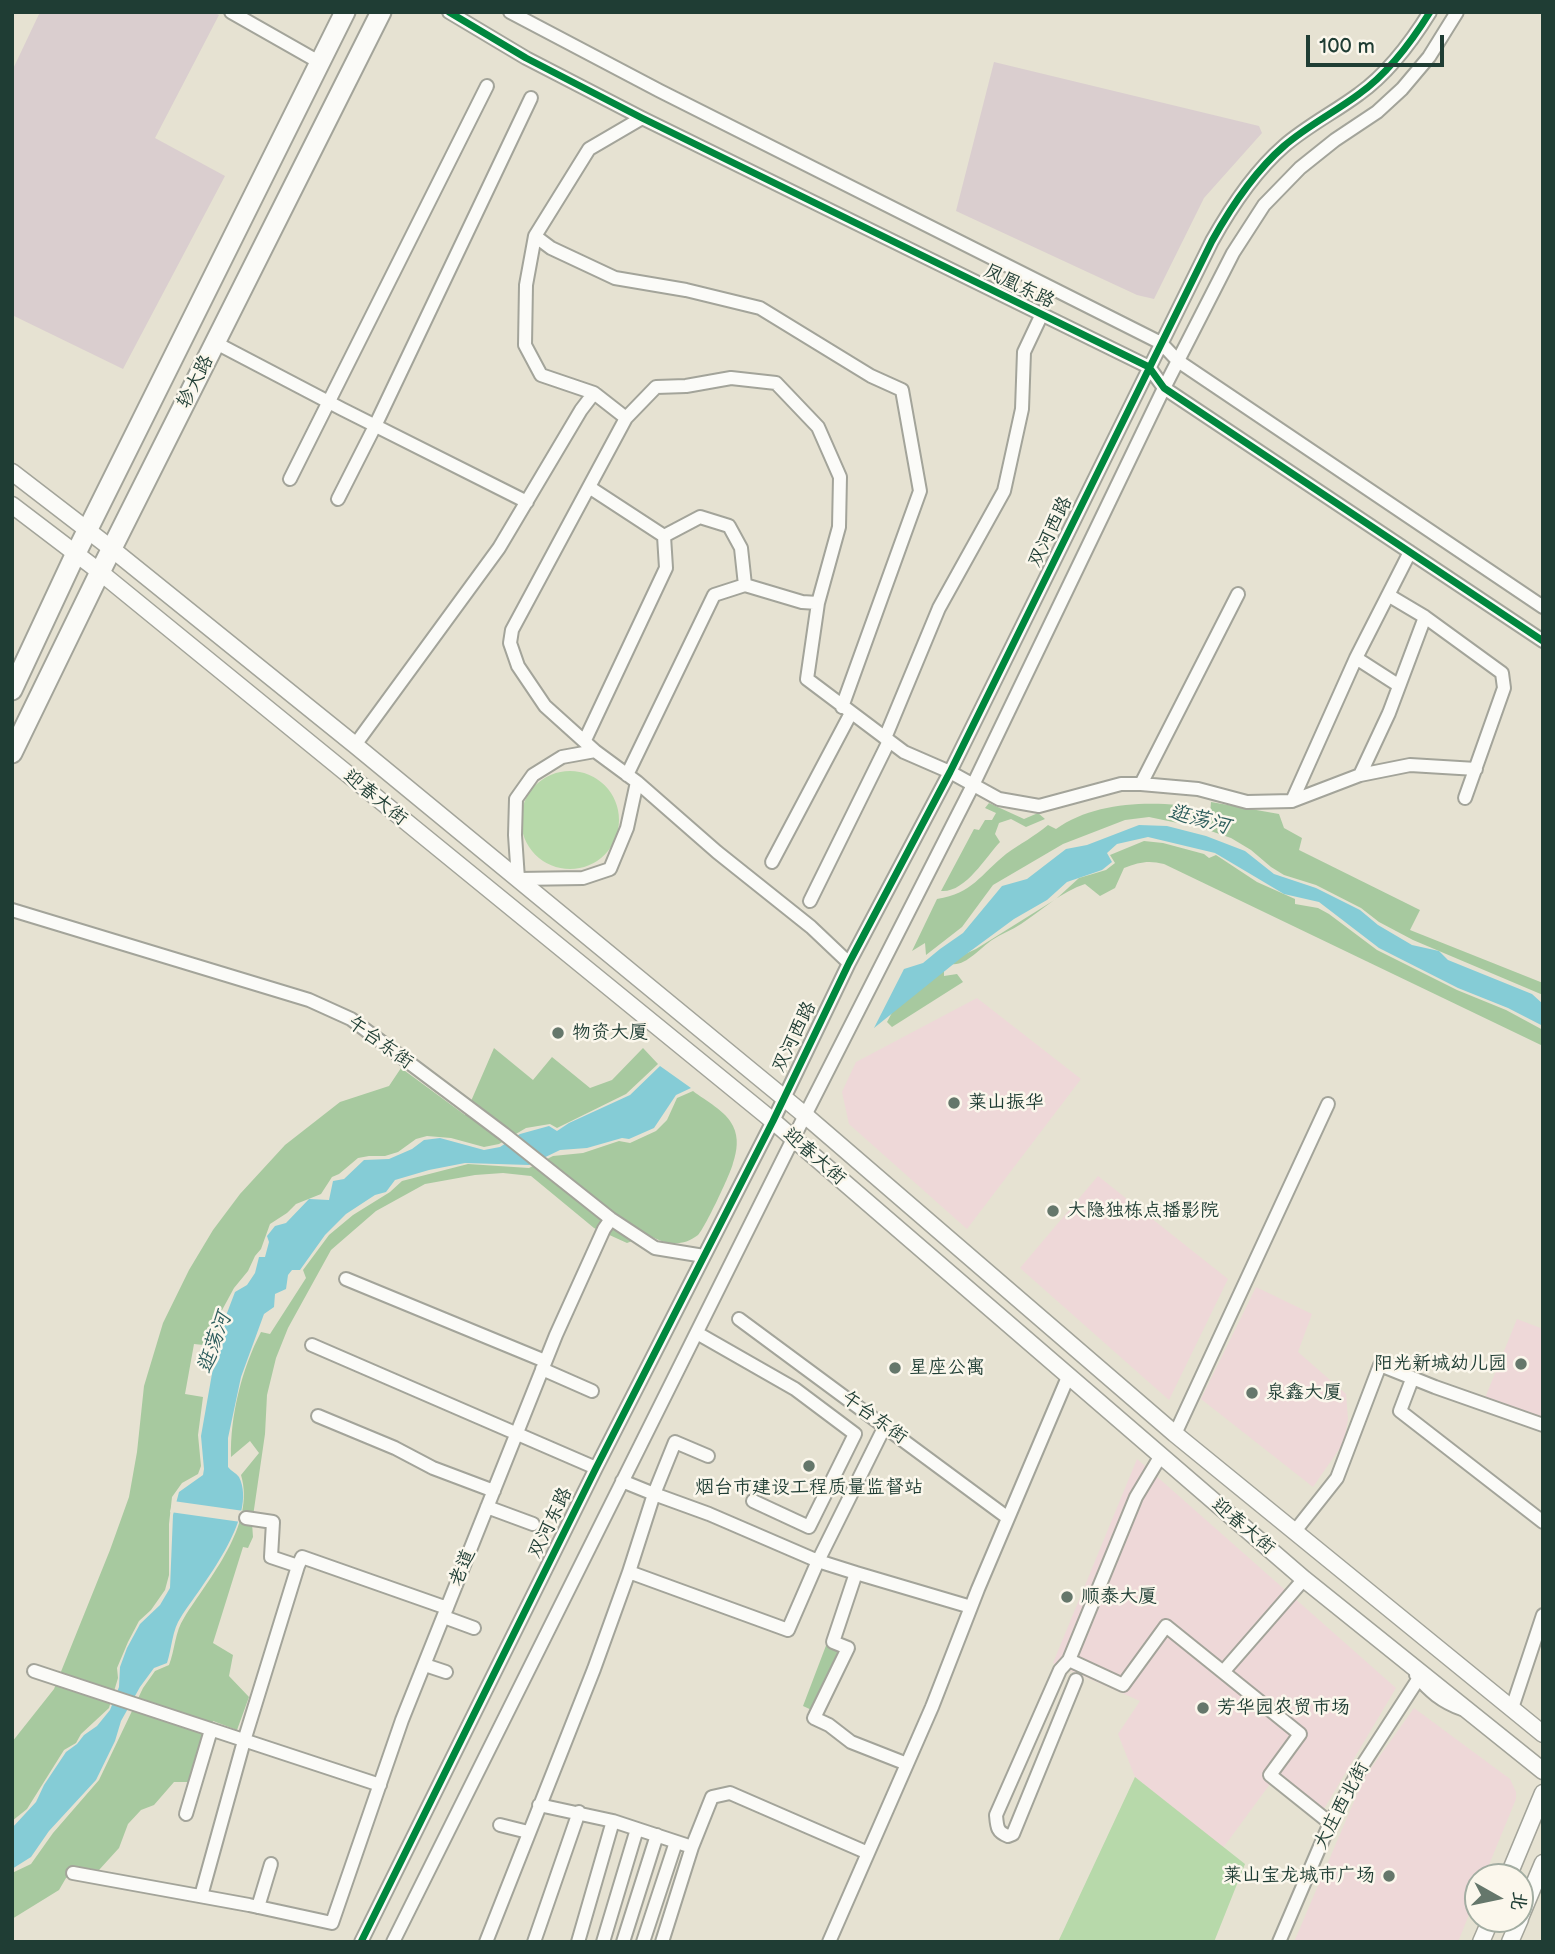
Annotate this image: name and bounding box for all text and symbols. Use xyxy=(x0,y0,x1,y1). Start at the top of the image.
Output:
scale bar xyxy=(1310,21,1448,65)
text: 100 m xyxy=(1319,34,1375,59)
street label: 凤凰东路 xyxy=(980,260,1058,314)
street label: 轸大路 xyxy=(173,351,219,413)
street label: 双河西路 xyxy=(1024,493,1078,571)
street label: 迎春大街 xyxy=(338,765,412,831)
water label: 逛荡河 xyxy=(1165,800,1233,840)
street label: 双河西路 xyxy=(768,998,822,1076)
street label: 午台东街 xyxy=(343,1011,417,1075)
place label: 物资大厦 xyxy=(572,1022,648,1044)
marker: 物资大厦 xyxy=(550,1025,566,1041)
place label: 莱山振华 xyxy=(968,1092,1044,1114)
marker: 莱山振华 xyxy=(946,1095,962,1111)
street label: 迎春大街 xyxy=(778,1123,850,1191)
place label: 大隐独栋点播影院 xyxy=(1067,1200,1219,1222)
marker: 大隐独栋点播影院 xyxy=(1045,1203,1061,1219)
water label: 逛荡河 xyxy=(192,1309,238,1377)
place label: 阳光新城幼儿园 xyxy=(1374,1353,1507,1375)
marker: 阳光新城幼儿园 xyxy=(1513,1356,1529,1372)
place label: 星座公寓 xyxy=(909,1357,985,1379)
marker: 星座公寓 xyxy=(887,1360,903,1376)
place label: 泉鑫大厦 xyxy=(1266,1382,1342,1404)
marker: 泉鑫大厦 xyxy=(1244,1385,1260,1401)
street label: 午台东街 xyxy=(837,1386,911,1450)
marker: 烟台市建设工程质量监督站 xyxy=(801,1458,817,1474)
place label: 烟台市建设工程质量监督站 xyxy=(695,1477,923,1499)
street label: 双河东路 xyxy=(524,1484,578,1562)
street label: 迎春大街 xyxy=(1207,1494,1279,1560)
street label: 老道 xyxy=(445,1546,481,1590)
place label: 顺泰大厦 xyxy=(1081,1586,1157,1608)
marker: 顺泰大厦 xyxy=(1059,1589,1075,1605)
place label: 芳华园农贸市场 xyxy=(1217,1697,1350,1719)
marker: 芳华园农贸市场 xyxy=(1195,1700,1211,1716)
street label: 大庄西北街 xyxy=(1310,1759,1374,1853)
north arrow xyxy=(1464,1863,1534,1933)
place label: 莱山宝龙城市广场 xyxy=(1223,1865,1375,1887)
marker: 莱山宝龙城市广场 xyxy=(1381,1868,1397,1884)
text: 北 xyxy=(1505,1890,1531,1912)

